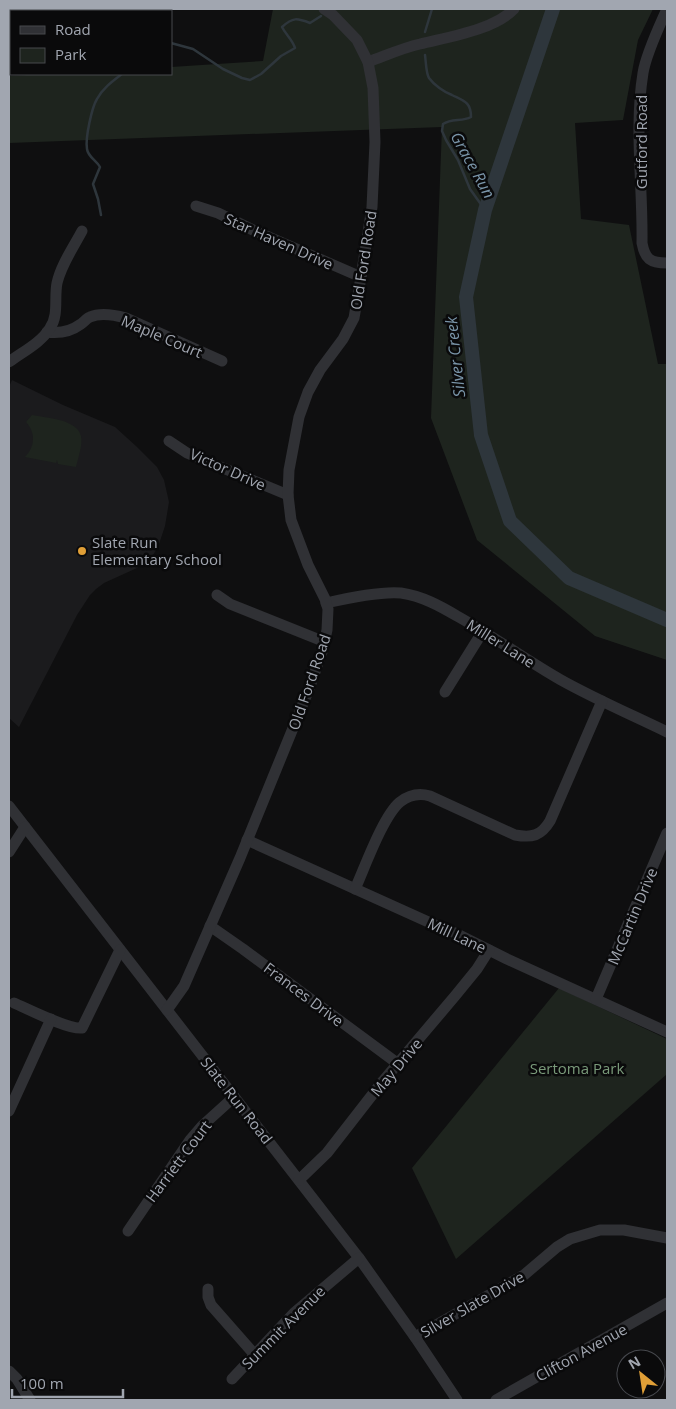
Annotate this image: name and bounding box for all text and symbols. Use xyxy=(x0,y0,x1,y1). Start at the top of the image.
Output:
legend xyxy=(10,10,172,75)
text: Road xyxy=(55,19,91,39)
text: Park xyxy=(55,44,86,64)
street label: Gutford Road xyxy=(631,95,651,189)
water label: Grace Run xyxy=(446,128,500,202)
street label: Star Haven Drive xyxy=(221,208,337,274)
street label: Old Ford Road xyxy=(345,209,381,311)
street label: Maple Court xyxy=(118,310,206,362)
water label: Silver Creek xyxy=(440,314,470,399)
street label: Victor Drive xyxy=(187,443,269,495)
place label: Slate Run Elementary School xyxy=(92,532,222,569)
marker: Slate Run Elementary School xyxy=(76,545,88,557)
street label: Miller Lane xyxy=(463,614,539,672)
street label: Old Ford Road xyxy=(283,631,335,733)
street label: McCartin Drive xyxy=(603,864,661,968)
street label: Mill Lane xyxy=(424,913,490,957)
street label: Frances Drive xyxy=(260,957,348,1031)
street label: May Drive xyxy=(366,1034,426,1100)
street label: Slate Run Road xyxy=(197,1052,277,1148)
park label: Sertoma Park xyxy=(530,1058,624,1078)
street label: Harriett Court xyxy=(141,1116,215,1206)
street label: Silver Slate Drive xyxy=(417,1266,527,1342)
street label: Summit Avenue xyxy=(237,1281,329,1373)
street label: Clifton Avenue xyxy=(532,1319,630,1385)
north arrow xyxy=(616,1349,666,1399)
text: N xyxy=(625,1351,644,1373)
scale bar xyxy=(12,1366,124,1398)
text: 100 m xyxy=(20,1373,64,1393)

